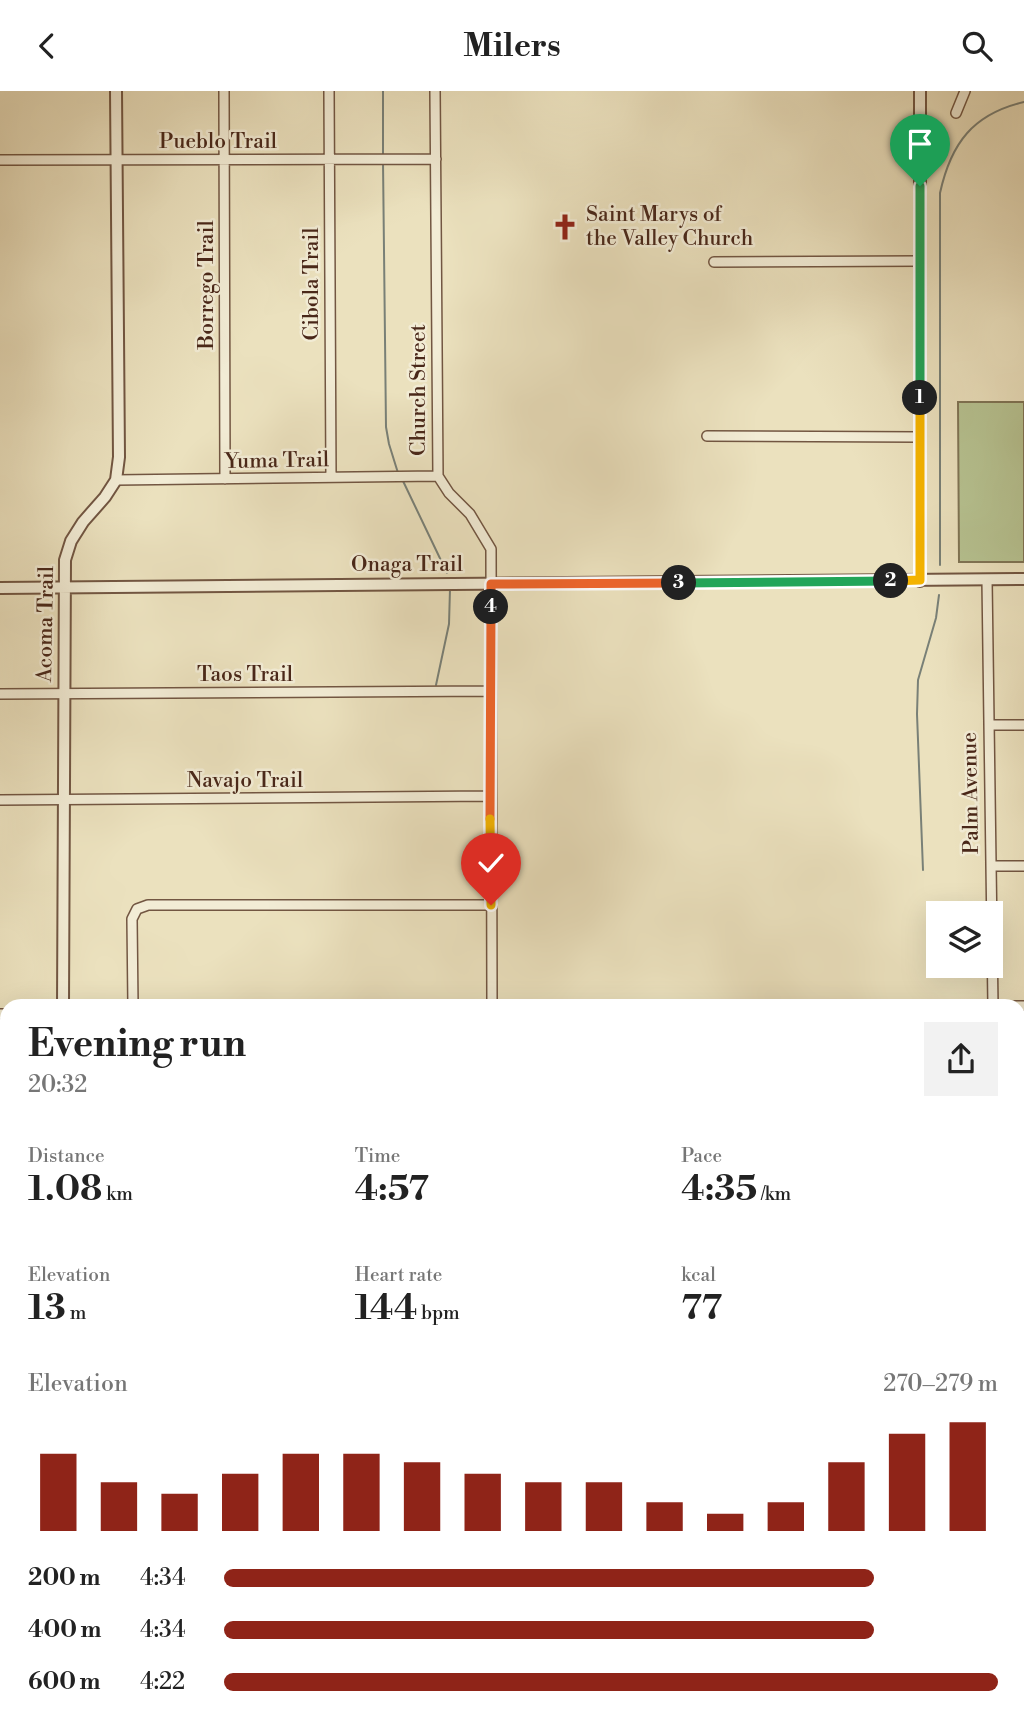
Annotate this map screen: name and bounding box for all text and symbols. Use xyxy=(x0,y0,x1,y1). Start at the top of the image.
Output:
text: Milers xyxy=(463,26,561,66)
icon: back xyxy=(28,27,66,65)
icon: search xyxy=(958,27,996,65)
pin xyxy=(890,114,950,186)
icon: arrive xyxy=(901,125,939,163)
street label: Pueblo Trail xyxy=(159,129,277,155)
place label: Saint Marys of the Valley Church xyxy=(586,202,754,252)
church icon: Saint Marys of the Valley Church xyxy=(550,212,580,242)
street label: Borrego Trail xyxy=(194,220,220,351)
street label: Cibola Trail xyxy=(299,228,325,340)
street label: Church Street xyxy=(406,323,432,456)
pin: 1 xyxy=(902,381,937,415)
text: 1 xyxy=(915,385,924,409)
street label: Yuma Trail xyxy=(224,447,329,475)
street label: Onaga Trail xyxy=(351,552,463,578)
pin: 2 xyxy=(874,563,908,599)
street label: Acoma Trail xyxy=(32,566,60,683)
pin: 3 xyxy=(662,566,696,601)
text: 2 xyxy=(885,568,896,592)
text: 3 xyxy=(673,570,684,594)
pin: 4 xyxy=(474,589,508,625)
text: 4 xyxy=(484,594,497,618)
street label: Taos Trail xyxy=(197,662,293,688)
street label: Palm Avenue xyxy=(957,732,985,854)
street label: Navajo Trail xyxy=(187,768,303,794)
pin xyxy=(461,833,521,905)
icon: check xyxy=(472,844,510,882)
map controls xyxy=(926,901,1003,978)
button: layers xyxy=(926,901,1003,978)
text: Evening run xyxy=(28,1021,246,1068)
button: share xyxy=(924,1022,998,1096)
text: 20:32 xyxy=(28,1071,87,1099)
text: Distance xyxy=(28,1144,105,1168)
text: Time xyxy=(355,1144,400,1168)
text: Pace xyxy=(681,1144,722,1168)
text: 1.08 xyxy=(28,1168,102,1211)
text: 4:57 xyxy=(355,1168,429,1211)
text: 4:35 xyxy=(681,1168,757,1211)
text: km xyxy=(102,1182,133,1206)
text: /km xyxy=(757,1182,791,1206)
text: Elevation xyxy=(28,1263,110,1287)
text: Heart rate xyxy=(355,1263,442,1287)
text: kcal xyxy=(681,1263,716,1287)
text: 13 xyxy=(28,1287,66,1330)
text: 144 xyxy=(355,1287,417,1330)
text: 77 xyxy=(681,1287,722,1330)
text: m xyxy=(66,1301,86,1325)
text: bpm xyxy=(417,1301,460,1325)
text: Elevation xyxy=(28,1370,128,1398)
text: 270–279 m xyxy=(883,1370,998,1398)
text: 200 m xyxy=(28,1564,100,1592)
text: 4:34 xyxy=(140,1564,186,1592)
text: 400 m xyxy=(28,1616,101,1644)
text: 4:34 xyxy=(140,1616,186,1644)
text: 600 m xyxy=(28,1668,101,1696)
text: 4:22 xyxy=(140,1668,185,1696)

